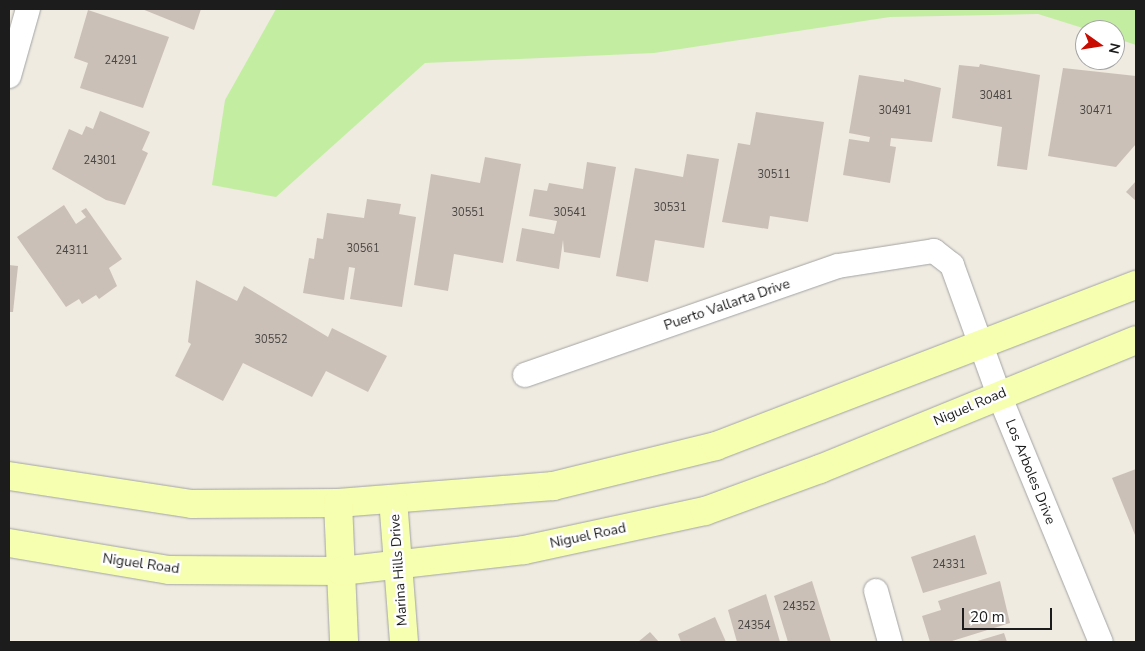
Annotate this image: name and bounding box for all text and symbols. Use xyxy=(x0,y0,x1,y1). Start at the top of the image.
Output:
north arrow xyxy=(1075,20,1125,70)
text: N xyxy=(1104,41,1125,55)
house number: 24291 xyxy=(105,54,137,68)
house number: 30481 xyxy=(980,89,1012,103)
house number: 30491 xyxy=(879,104,911,118)
house number: 30471 xyxy=(1080,104,1112,118)
house number: 24301 xyxy=(84,154,116,168)
house number: 30511 xyxy=(758,168,790,182)
house number: 30531 xyxy=(654,201,686,215)
house number: 30551 xyxy=(452,206,484,220)
house number: 30541 xyxy=(554,206,586,220)
house number: 30561 xyxy=(347,242,379,256)
house number: 24311 xyxy=(56,244,88,258)
street label: Puerto Vallarta Drive xyxy=(662,276,792,334)
house number: 30552 xyxy=(255,333,287,347)
street label: Niguel Road xyxy=(931,384,1009,430)
street label: Los Arboles Drive xyxy=(1001,417,1059,527)
street label: Marina Hills Drive xyxy=(387,513,411,627)
street label: Niguel Road xyxy=(548,520,628,552)
street label: Niguel Road xyxy=(101,550,181,578)
house number: 24331 xyxy=(933,558,965,572)
scale bar xyxy=(965,598,1055,630)
house number: 24352 xyxy=(783,600,815,614)
text: 20 m xyxy=(970,607,1005,627)
house number: 24354 xyxy=(738,619,770,633)

